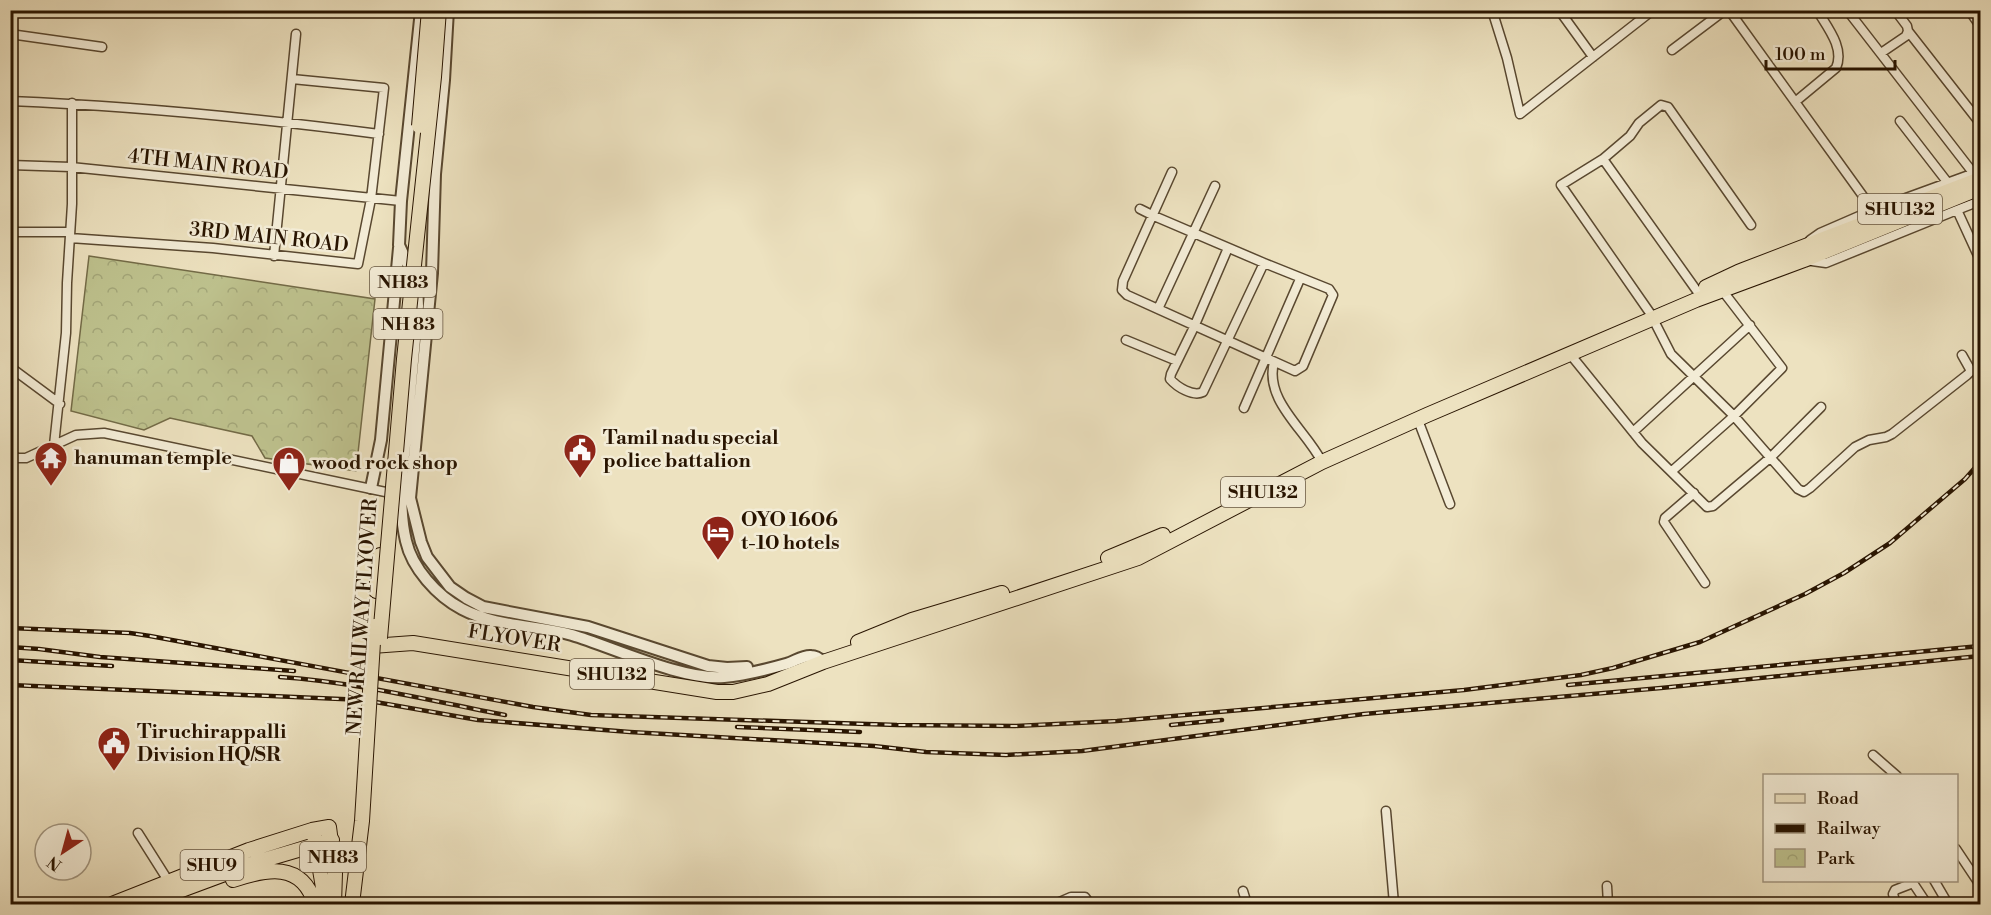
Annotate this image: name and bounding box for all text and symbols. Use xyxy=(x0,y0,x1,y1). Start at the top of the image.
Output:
scale bar xyxy=(1766,33,1895,71)
text: 100 m xyxy=(1775,43,1826,66)
street label: 4TH MAIN ROAD xyxy=(126,144,290,186)
road number: SHU132 xyxy=(1858,194,1942,224)
street label: 3RD MAIN ROAD xyxy=(188,217,350,259)
road number: NH83 xyxy=(370,267,436,297)
road number: NH 83 xyxy=(374,309,442,339)
place label: Tamil nadu special police battalion xyxy=(603,426,779,474)
public building icon: Tamil nadu special police battalion xyxy=(562,432,598,479)
temple icon: hanuman temple xyxy=(33,440,69,487)
shop icon: wood rock shop xyxy=(271,445,307,492)
place label: hanuman temple xyxy=(74,446,232,471)
place label: wood rock shop xyxy=(311,451,458,476)
road number: SHU132 xyxy=(1221,477,1305,507)
street label: NEW RAILWAY FLYOVER xyxy=(342,497,384,736)
place label: OYO 1606 t-10 hotels xyxy=(741,508,840,556)
hotel icon: OYO 1606 t-10 hotels xyxy=(700,514,736,561)
street label: FLYOVER xyxy=(466,619,563,659)
road number: SHU132 xyxy=(570,659,654,689)
place label: Tiruchirappalli Division HQ/SR xyxy=(137,720,287,768)
public building icon: Tiruchirappalli Division HQ/SR xyxy=(96,725,132,772)
legend xyxy=(1763,774,1958,882)
text: Road xyxy=(1817,787,1860,810)
text: Railway xyxy=(1817,817,1881,840)
north arrow xyxy=(33,822,93,882)
road number: NH83 xyxy=(300,842,366,872)
text: Park xyxy=(1817,847,1856,870)
road number: SHU9 xyxy=(180,850,244,880)
text: N xyxy=(43,851,66,875)

